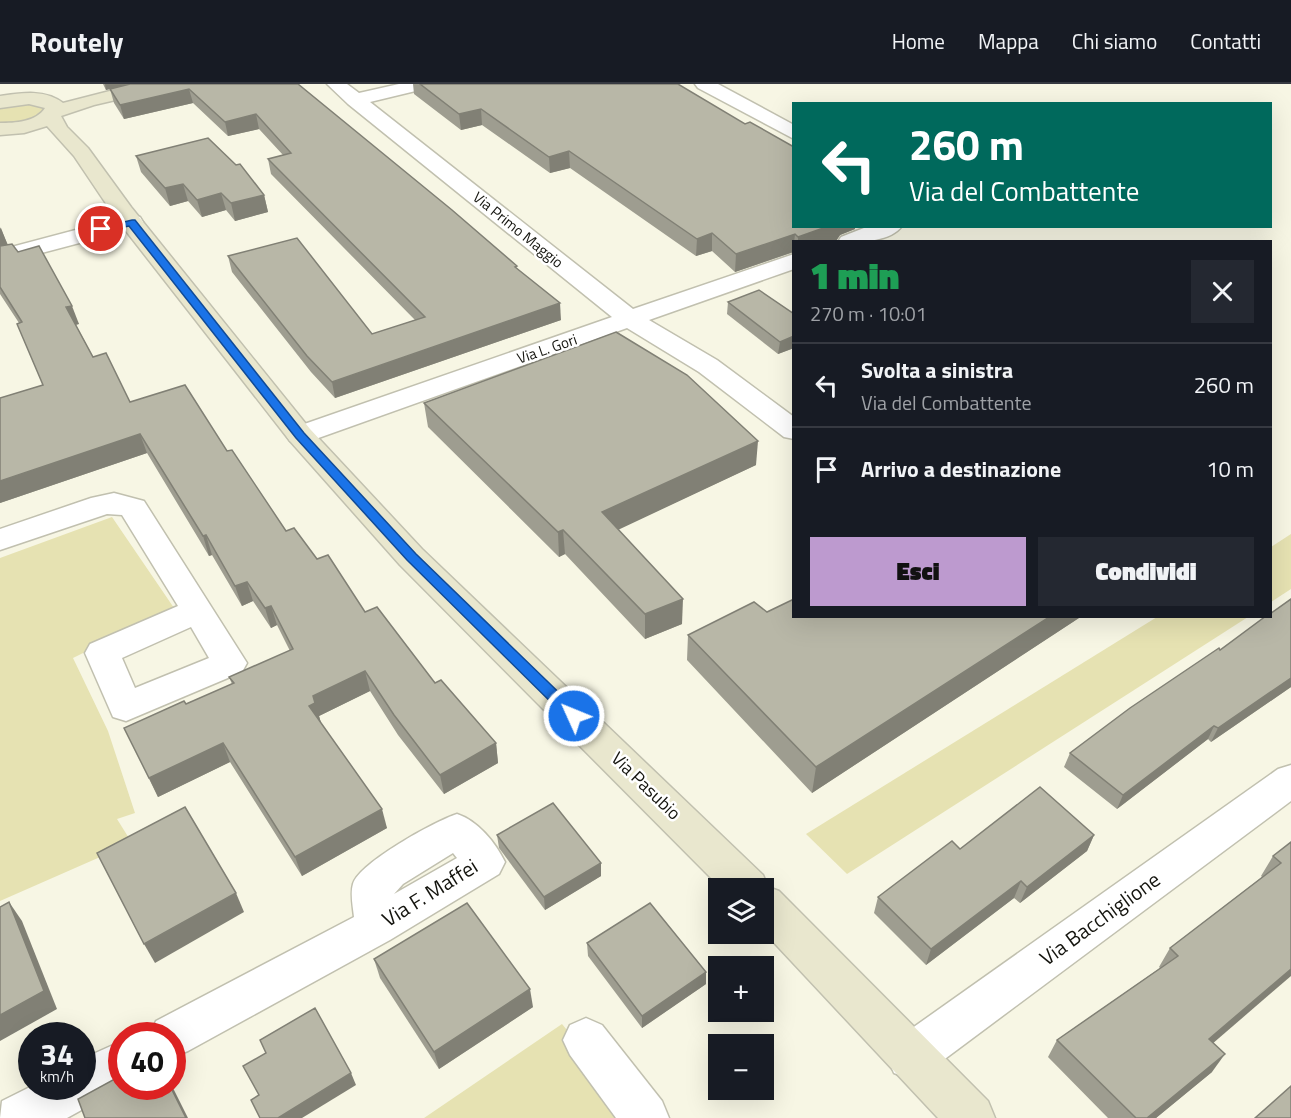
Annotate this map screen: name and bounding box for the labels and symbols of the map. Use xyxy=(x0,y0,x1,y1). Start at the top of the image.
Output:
street label: Via Primo Maggio xyxy=(468,186,569,273)
pin xyxy=(75,203,126,254)
street label: Via L. Gori xyxy=(514,328,580,370)
position arrow xyxy=(542,684,606,748)
street label: Via Pasubio xyxy=(605,745,687,826)
street label: Via F. Maffei xyxy=(375,850,484,934)
street label: Via Bacchiglione xyxy=(1032,863,1167,973)
speed limit sign: 40 xyxy=(108,1022,186,1100)

